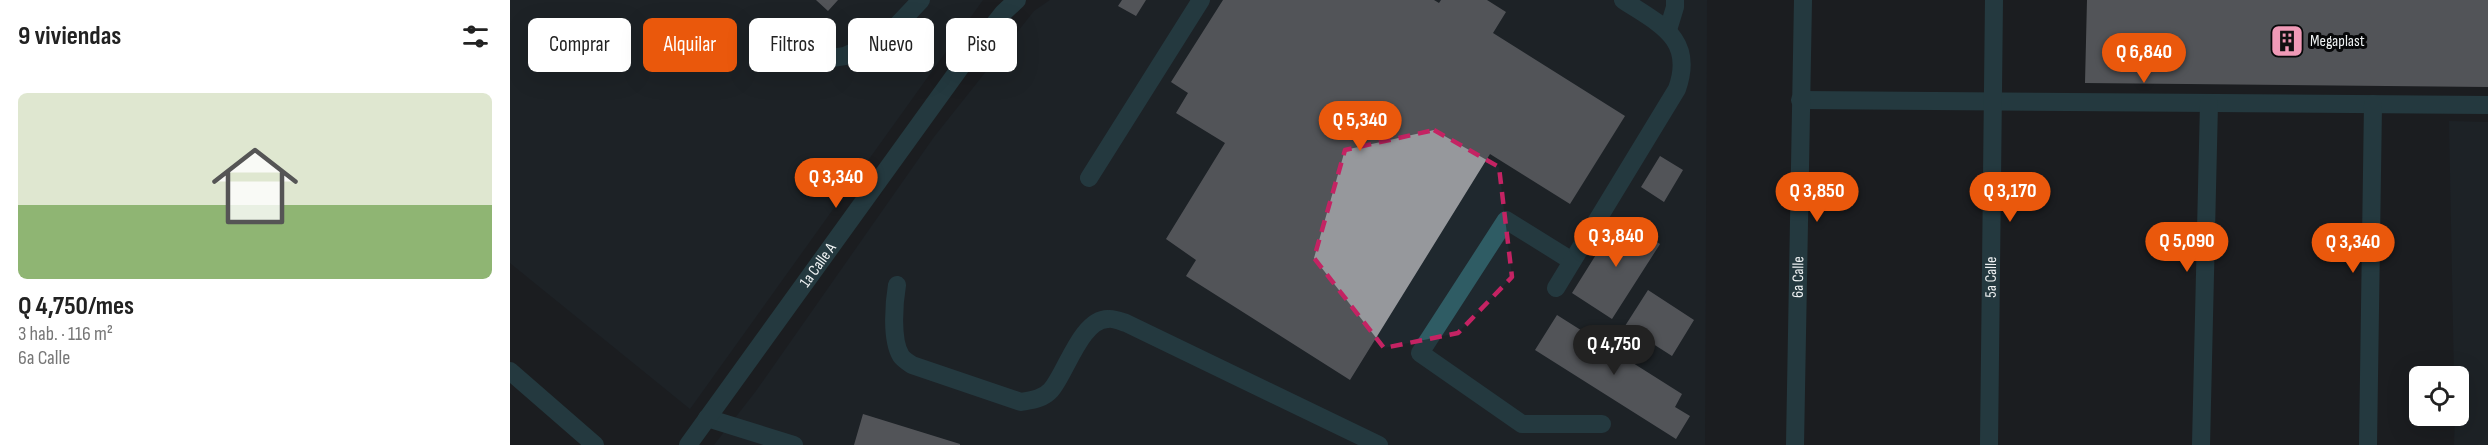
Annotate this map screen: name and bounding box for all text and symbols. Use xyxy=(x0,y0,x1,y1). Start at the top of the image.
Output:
chip: Comprar xyxy=(528,18,631,72)
chip: Alquilar xyxy=(643,18,737,72)
chip: Filtros xyxy=(749,18,836,72)
chip: Nuevo xyxy=(848,18,934,72)
chip: Piso xyxy=(946,18,1017,72)
icon: filters xyxy=(459,20,492,53)
text: 9 viviendas xyxy=(18,21,121,52)
building icon: Megaplast xyxy=(2269,23,2305,59)
place label: Megaplast xyxy=(2310,32,2365,51)
pin: Q 6,840 xyxy=(2089,33,2199,84)
text: Q 6,840 xyxy=(2116,40,2172,64)
pin: Q 5,340 xyxy=(1305,101,1415,152)
text: Q 5,340 xyxy=(1333,108,1387,132)
icon: home xyxy=(201,132,309,240)
pin: Q 3,340 xyxy=(781,158,891,209)
text: Q 3,340 xyxy=(809,165,863,189)
pin: Q 3,850 xyxy=(1762,172,1872,223)
pin: Q 3,170 xyxy=(1955,172,2065,223)
text: Q 3,850 xyxy=(1790,179,1844,203)
text: Q 3,170 xyxy=(1984,179,2036,203)
pin: Q 3,840 xyxy=(1561,217,1671,268)
pin: Q 5,090 xyxy=(2132,222,2242,273)
pin: Q 3,340 xyxy=(2298,223,2408,274)
text: Q 3,840 xyxy=(1588,224,1644,248)
text: Q 5,090 xyxy=(2159,229,2215,253)
text: Q 3,340 xyxy=(2326,230,2380,254)
street label: 1a Calle A xyxy=(796,239,840,291)
street label: 6a Calle xyxy=(1788,256,1808,298)
street label: 5a Calle xyxy=(1981,256,2001,298)
text: Q 4,750/mes xyxy=(18,291,134,322)
text: 3 hab. · 116 m² xyxy=(18,322,113,346)
pin: Q 4,750 xyxy=(1559,325,1669,376)
text: Q 4,750 xyxy=(1587,332,1641,356)
text: 6a Calle xyxy=(18,346,70,370)
map controls xyxy=(2409,366,2469,426)
button: locate xyxy=(2409,366,2469,426)

